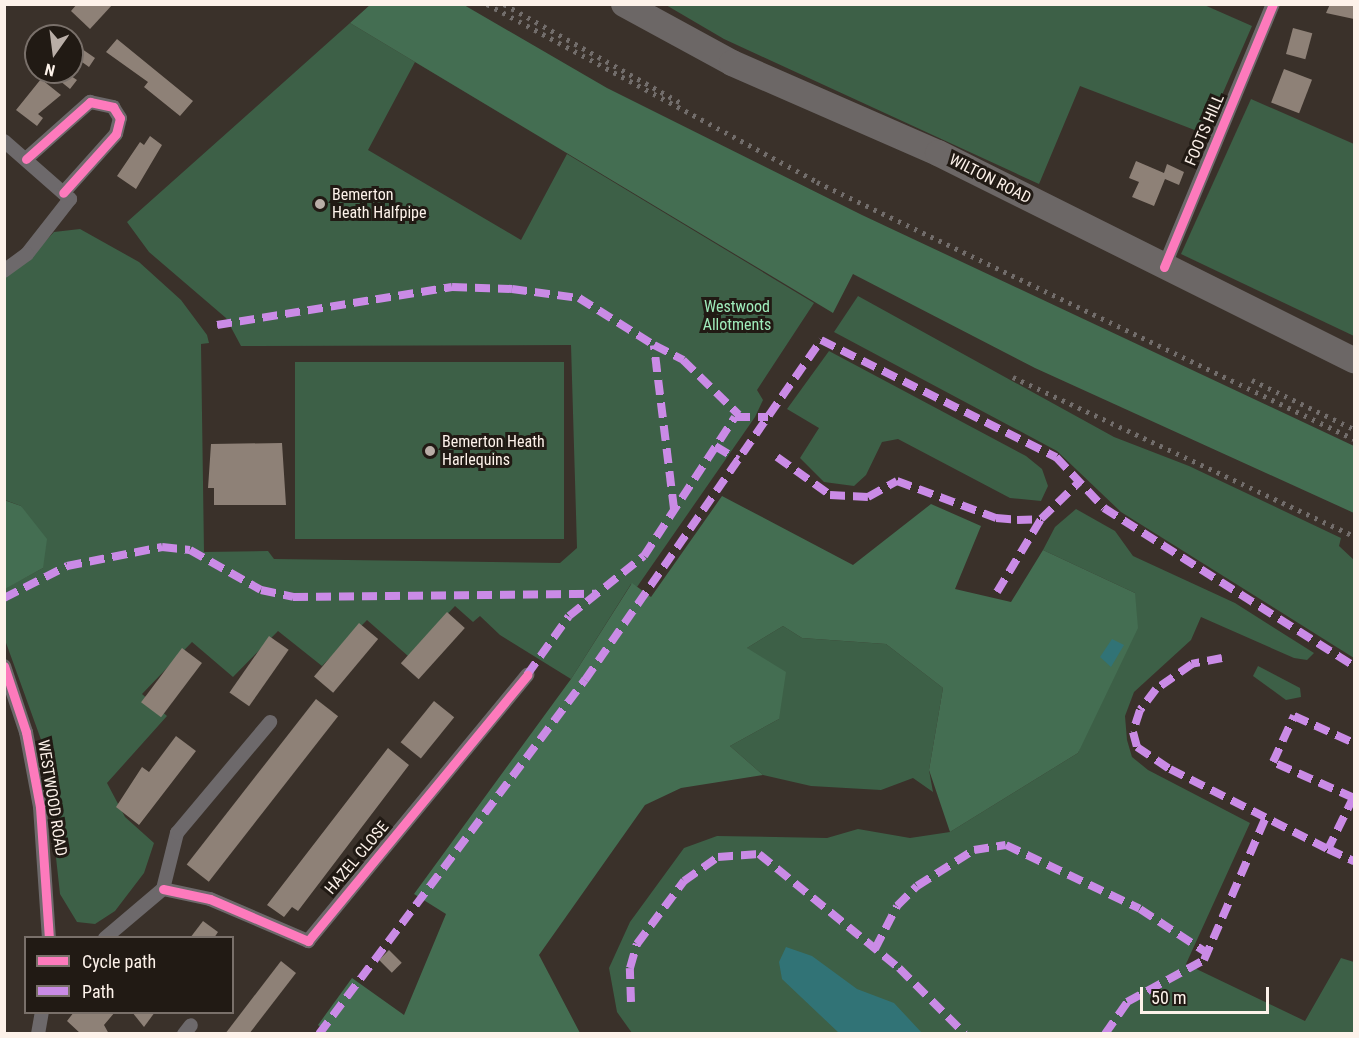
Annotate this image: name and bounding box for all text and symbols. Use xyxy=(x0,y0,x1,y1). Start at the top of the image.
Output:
north arrow xyxy=(24,24,84,84)
text: N xyxy=(43,60,57,80)
street label: FOOTS HILL xyxy=(1181,91,1229,169)
street label: WILTON ROAD xyxy=(946,150,1034,208)
place label: Bemerton Heath Halfpipe xyxy=(332,185,426,223)
marker: Bemerton Heath Halfpipe xyxy=(313,197,327,211)
park label: Westwood Allotments xyxy=(703,297,771,335)
place label: Bemerton Heath Harlequins xyxy=(442,432,545,470)
marker: Bemerton Heath Harlequins xyxy=(423,444,437,458)
street label: WESTWOOD ROAD xyxy=(33,739,71,857)
street label: HAZEL CLOSE xyxy=(321,818,393,898)
legend xyxy=(24,936,234,1014)
text: Cycle path xyxy=(82,951,156,972)
scale bar xyxy=(1143,975,1272,1013)
text: Path xyxy=(82,981,115,1002)
text: 50 m xyxy=(1151,987,1186,1008)

